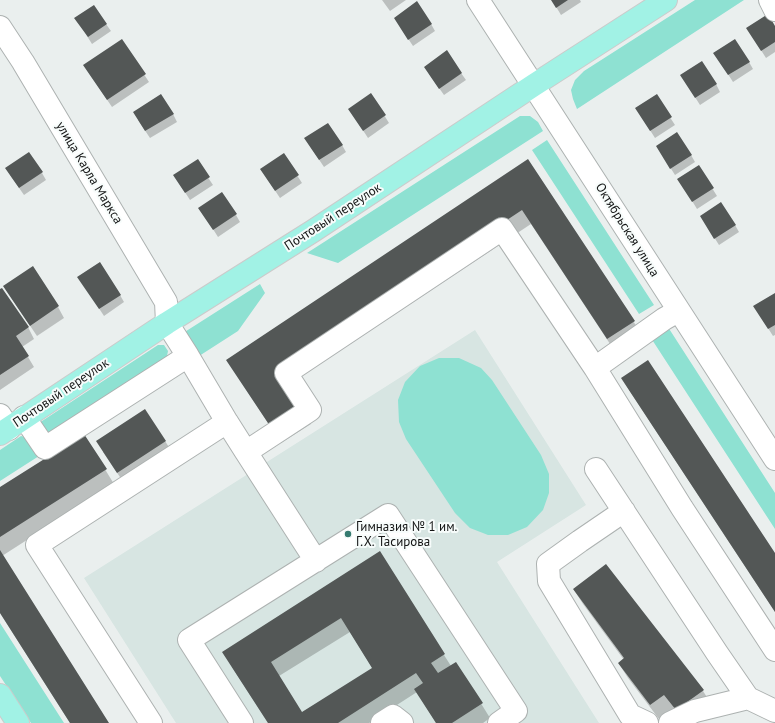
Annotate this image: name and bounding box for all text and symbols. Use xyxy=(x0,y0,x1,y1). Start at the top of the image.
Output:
street label: улица Карла Маркса xyxy=(52,119,126,227)
street label: Почтовый переулок xyxy=(282,180,384,254)
street label: Октябрьская улица xyxy=(592,180,662,280)
street label: Почтовый переулок xyxy=(10,355,112,431)
place label: Гимназия № 1 им. Г.Х. Тасирова xyxy=(356,519,457,550)
marker: Гимназия № 1 им. Г.Х. Тасирова xyxy=(343,529,353,539)

